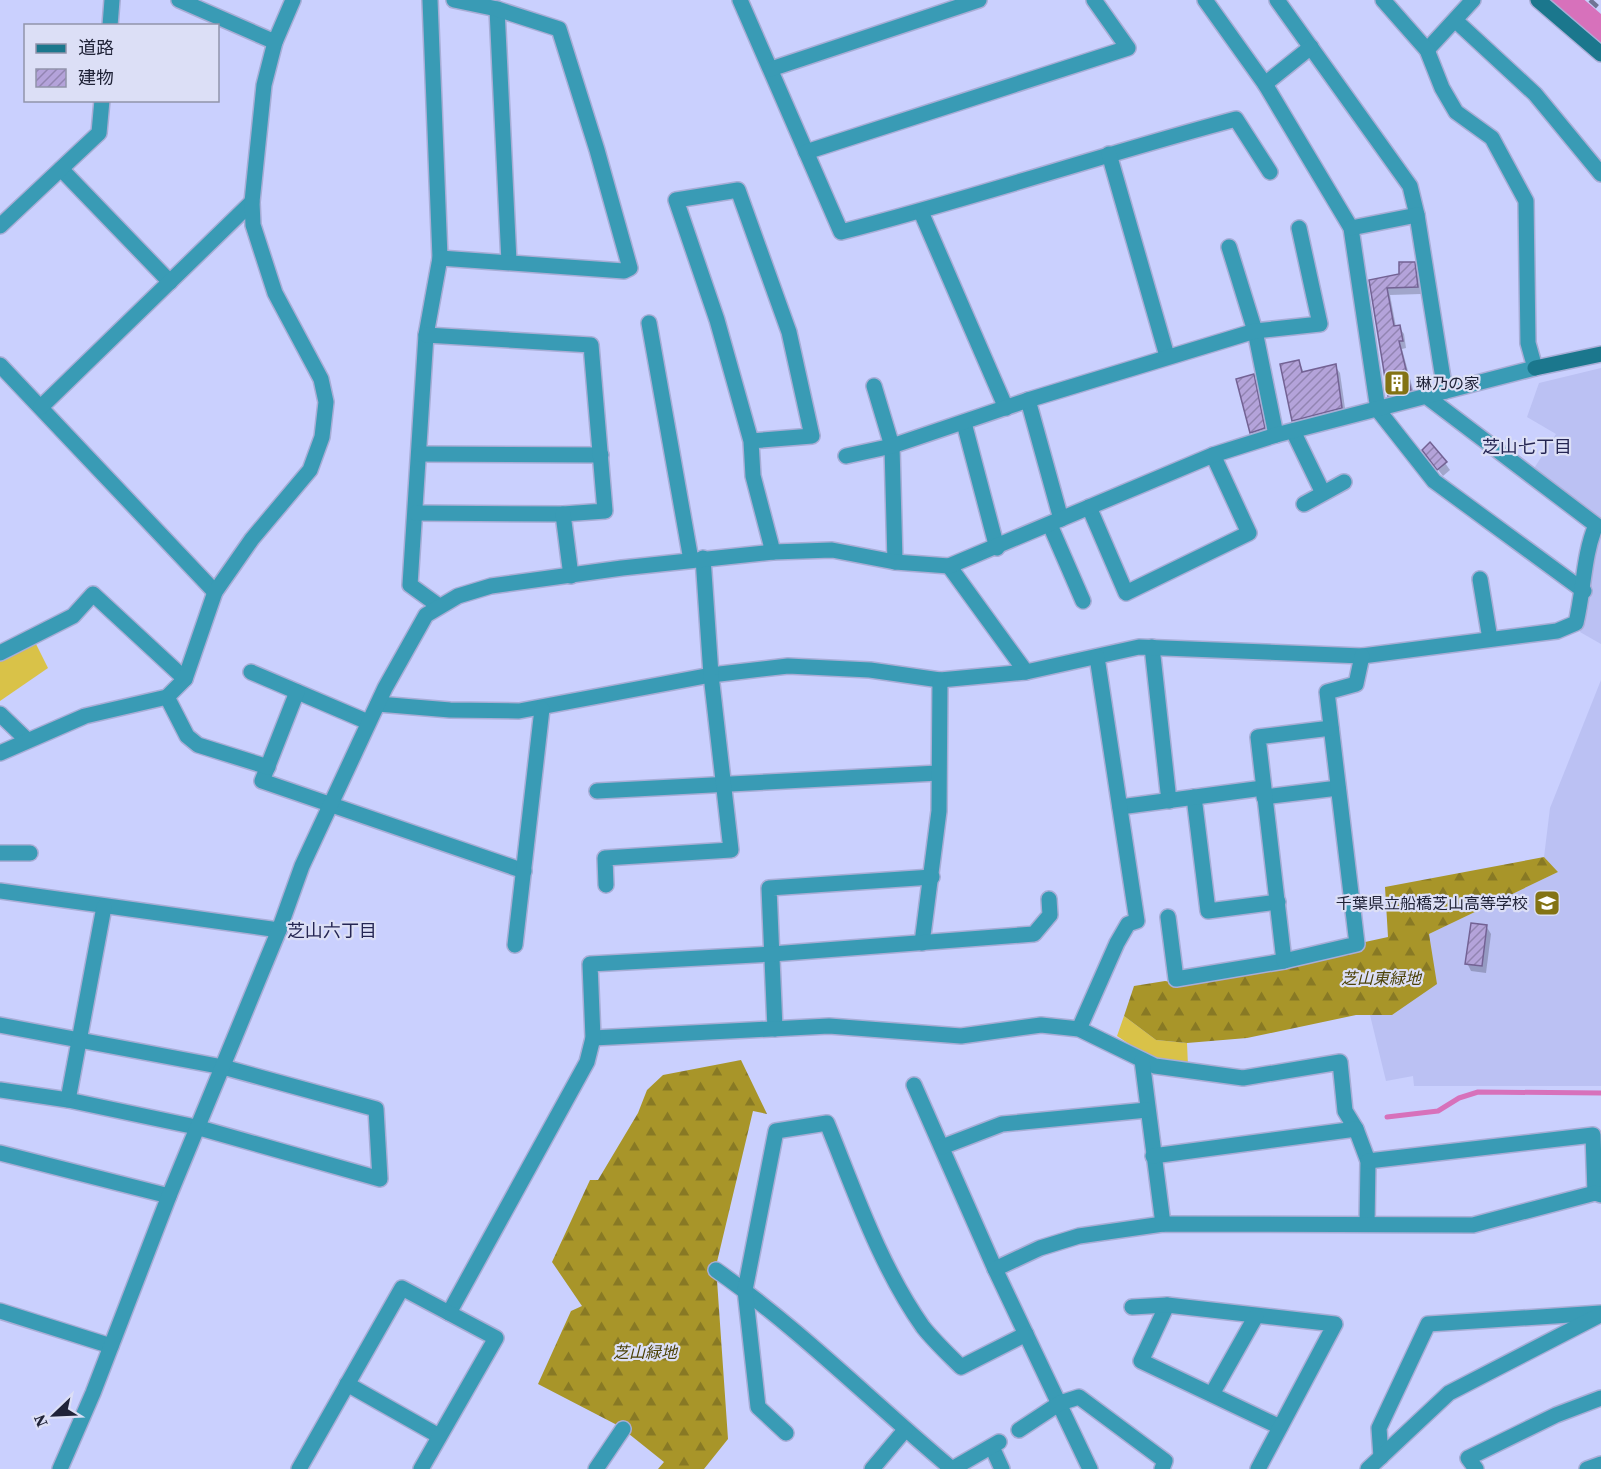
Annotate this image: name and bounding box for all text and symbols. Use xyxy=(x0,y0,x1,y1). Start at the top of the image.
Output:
legend xyxy=(24,24,219,102)
text: 道路 xyxy=(78,35,114,60)
text: 建物 xyxy=(78,65,114,90)
building icon: 琳乃の家 xyxy=(1382,368,1412,398)
place label: 琳乃の家 xyxy=(1416,372,1480,394)
district label: 芝山七丁目 xyxy=(1482,434,1572,459)
school or university icon: 千葉県立船橋芝山高等学校 xyxy=(1532,888,1562,918)
place label: 千葉県立船橋芝山高等学校 xyxy=(1336,892,1528,914)
district label: 芝山六丁目 xyxy=(287,918,377,943)
park label: 芝山東緑地 xyxy=(1341,967,1423,989)
park label: 芝山緑地 xyxy=(613,1341,679,1363)
north arrow xyxy=(24,1385,84,1445)
text: N xyxy=(28,1411,53,1431)

